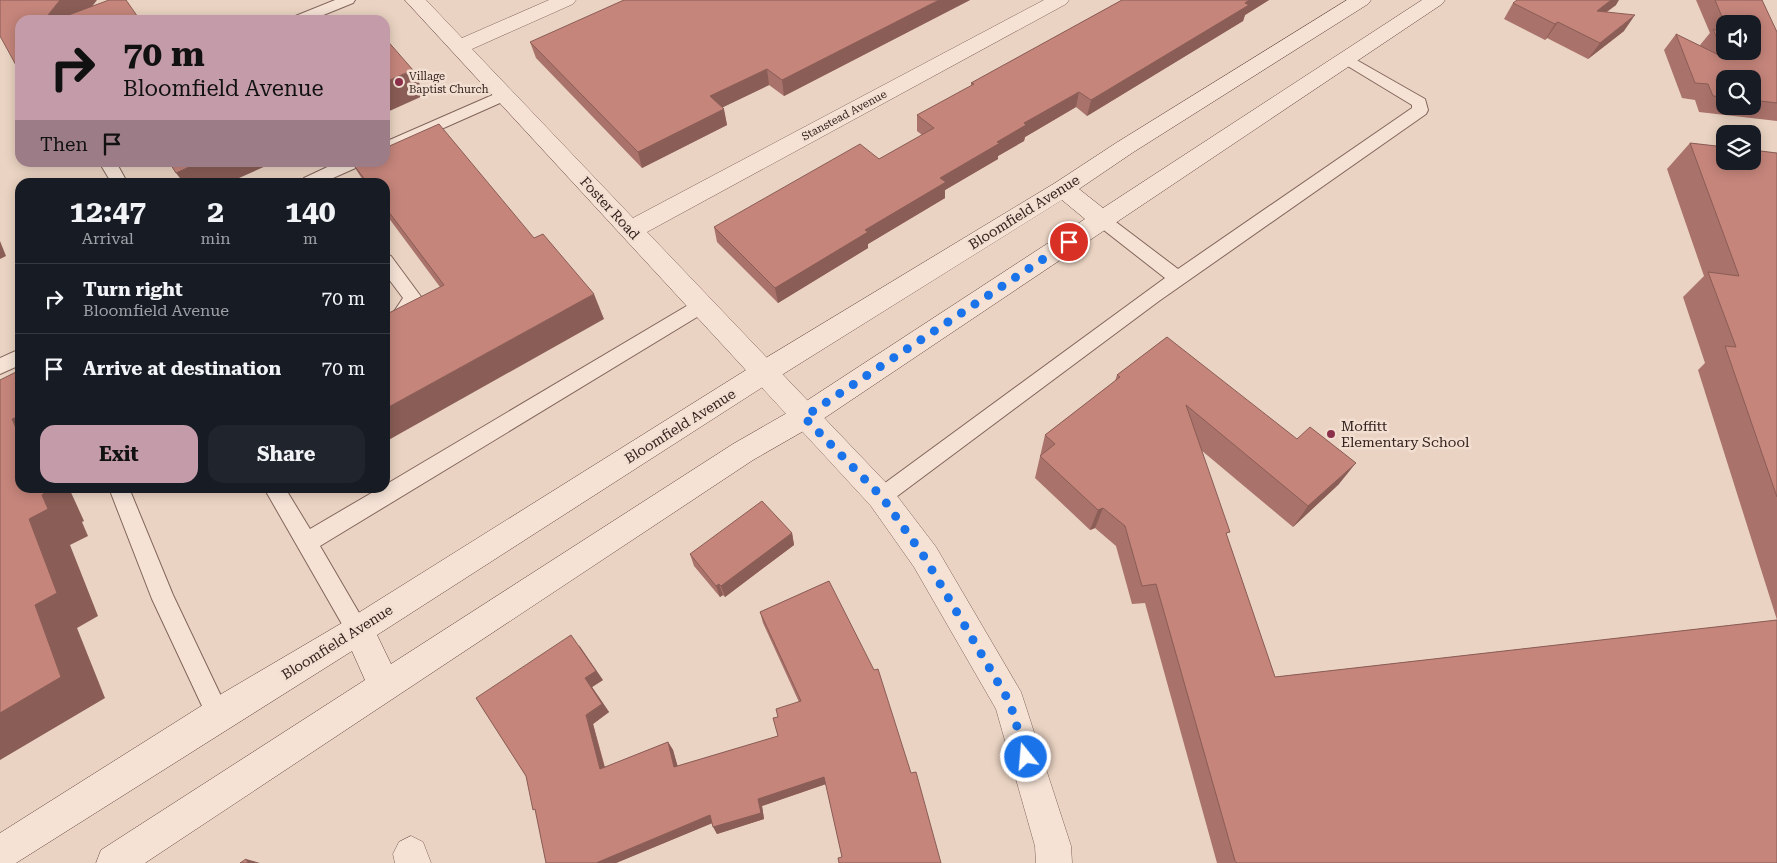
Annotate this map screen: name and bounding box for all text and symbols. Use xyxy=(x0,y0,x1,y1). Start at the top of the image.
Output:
map controls xyxy=(1716,15,1761,170)
button: sound xyxy=(1716,15,1761,60)
text: 70 m xyxy=(123,34,205,75)
icon: right xyxy=(40,35,105,100)
place label: Village Baptist Church xyxy=(409,70,489,96)
button: search xyxy=(1716,70,1761,115)
text: Bloomfield Avenue xyxy=(123,76,324,101)
marker: Village Baptist Church xyxy=(393,76,405,88)
street label: Stanstead Avenue xyxy=(800,88,889,143)
button: layers xyxy=(1716,125,1761,170)
icon: arrive xyxy=(98,130,126,158)
text: Then xyxy=(40,133,88,156)
street label: Bloomfield Avenue xyxy=(966,171,1083,253)
street label: Foster Road xyxy=(577,173,643,243)
text: 12:47 xyxy=(69,194,146,229)
text: 2 xyxy=(207,194,224,229)
text: 140 xyxy=(285,194,335,229)
pin xyxy=(1048,221,1090,263)
icon: arrive xyxy=(1055,228,1083,256)
text: Arrival xyxy=(82,229,134,248)
text: min xyxy=(201,229,231,248)
text: m xyxy=(303,229,318,248)
text: Turn right xyxy=(83,278,183,301)
icon: right xyxy=(40,285,68,313)
text: 70 m xyxy=(322,287,365,310)
text: Bloomfield Avenue xyxy=(83,301,229,320)
icon: arrive xyxy=(40,355,68,383)
text: Arrive at destination xyxy=(83,357,281,380)
text: 70 m xyxy=(322,357,365,380)
street label: Bloomfield Avenue xyxy=(622,385,739,467)
place label: Moffitt Elementary School xyxy=(1341,418,1470,450)
button: Exit xyxy=(40,425,198,483)
button: Share xyxy=(208,425,365,483)
marker: Moffitt Elementary School xyxy=(1325,428,1337,440)
street label: Bloomfield Avenue xyxy=(279,601,396,683)
position arrow xyxy=(999,730,1051,782)

